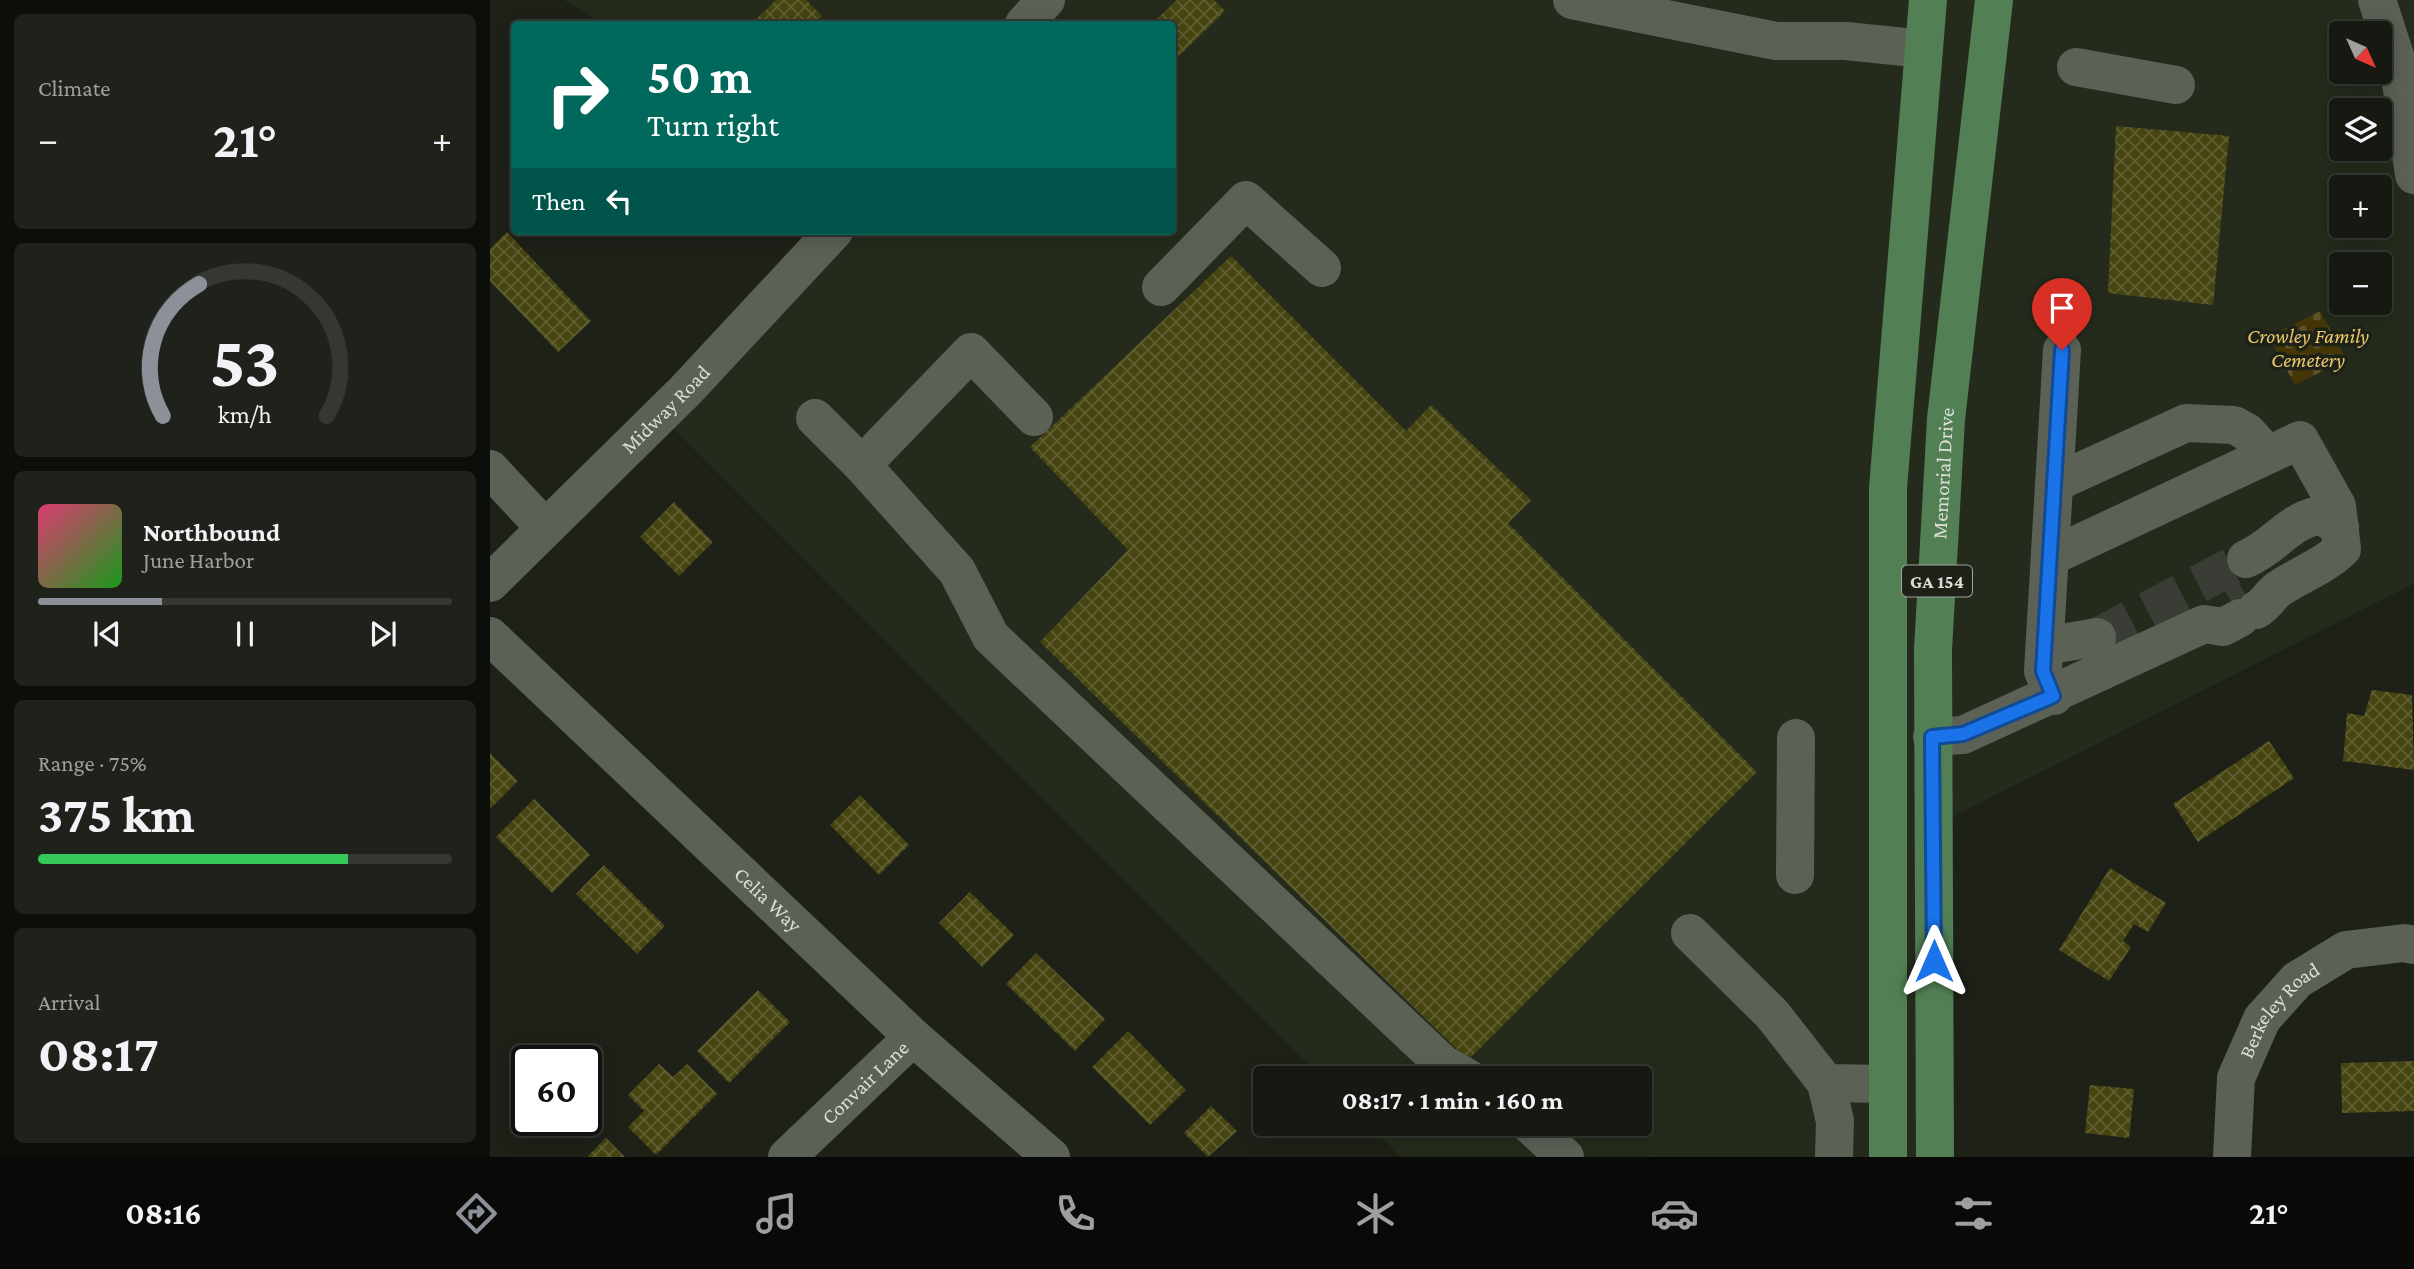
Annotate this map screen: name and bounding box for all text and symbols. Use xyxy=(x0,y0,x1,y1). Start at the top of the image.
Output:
north arrow xyxy=(2329,21,2392,84)
map controls xyxy=(2329,21,2392,315)
icon: right xyxy=(532,49,623,140)
text: 50 m xyxy=(647,49,752,104)
text: Climate xyxy=(38,75,110,101)
button: layers xyxy=(2329,98,2392,161)
text: Turn right xyxy=(647,107,779,143)
text: 21° xyxy=(213,110,277,168)
text: − xyxy=(38,118,58,160)
text: + xyxy=(432,118,452,160)
button: + xyxy=(2329,175,2392,238)
icon: left xyxy=(600,182,638,220)
text: Then xyxy=(532,187,586,216)
button: − xyxy=(2329,252,2392,315)
pin xyxy=(2032,278,2092,350)
icon: arrive xyxy=(2043,289,2081,327)
text: 53 xyxy=(210,321,280,402)
park label: Crowley Family Cemetery xyxy=(2247,324,2369,372)
street label: Midway Road xyxy=(617,360,715,459)
text: km/h xyxy=(218,401,272,428)
street label: Memorial Drive xyxy=(1927,406,1959,540)
text: Northbound xyxy=(143,518,280,547)
text: June Harbor xyxy=(143,547,254,573)
road number: GA 154 xyxy=(1902,566,1972,596)
icon: previous xyxy=(88,615,126,653)
icon: pause xyxy=(226,615,264,653)
icon: next xyxy=(364,615,402,653)
text: Range · 75% xyxy=(38,750,147,776)
text: 375 km xyxy=(38,785,195,843)
street label: Celia Way xyxy=(729,862,807,937)
position arrow xyxy=(1897,924,1971,998)
street label: Berkeley Road xyxy=(2234,957,2324,1062)
text: Arrival xyxy=(38,989,101,1015)
text: 08:17 xyxy=(38,1024,159,1082)
street label: Convair Lane xyxy=(817,1036,914,1129)
speed limit sign: 60 xyxy=(511,1045,602,1136)
text: 08:17 · 1 min · 160 m xyxy=(1342,1086,1563,1115)
icon: directions xyxy=(452,1189,501,1238)
icon: music xyxy=(752,1189,801,1238)
icon: phone xyxy=(1051,1189,1100,1238)
icon: climate xyxy=(1351,1189,1400,1238)
icon: car xyxy=(1650,1189,1699,1238)
icon: filters xyxy=(1949,1189,1998,1238)
text: 08:16 xyxy=(125,1195,202,1231)
text: 21° xyxy=(2249,1195,2289,1231)

